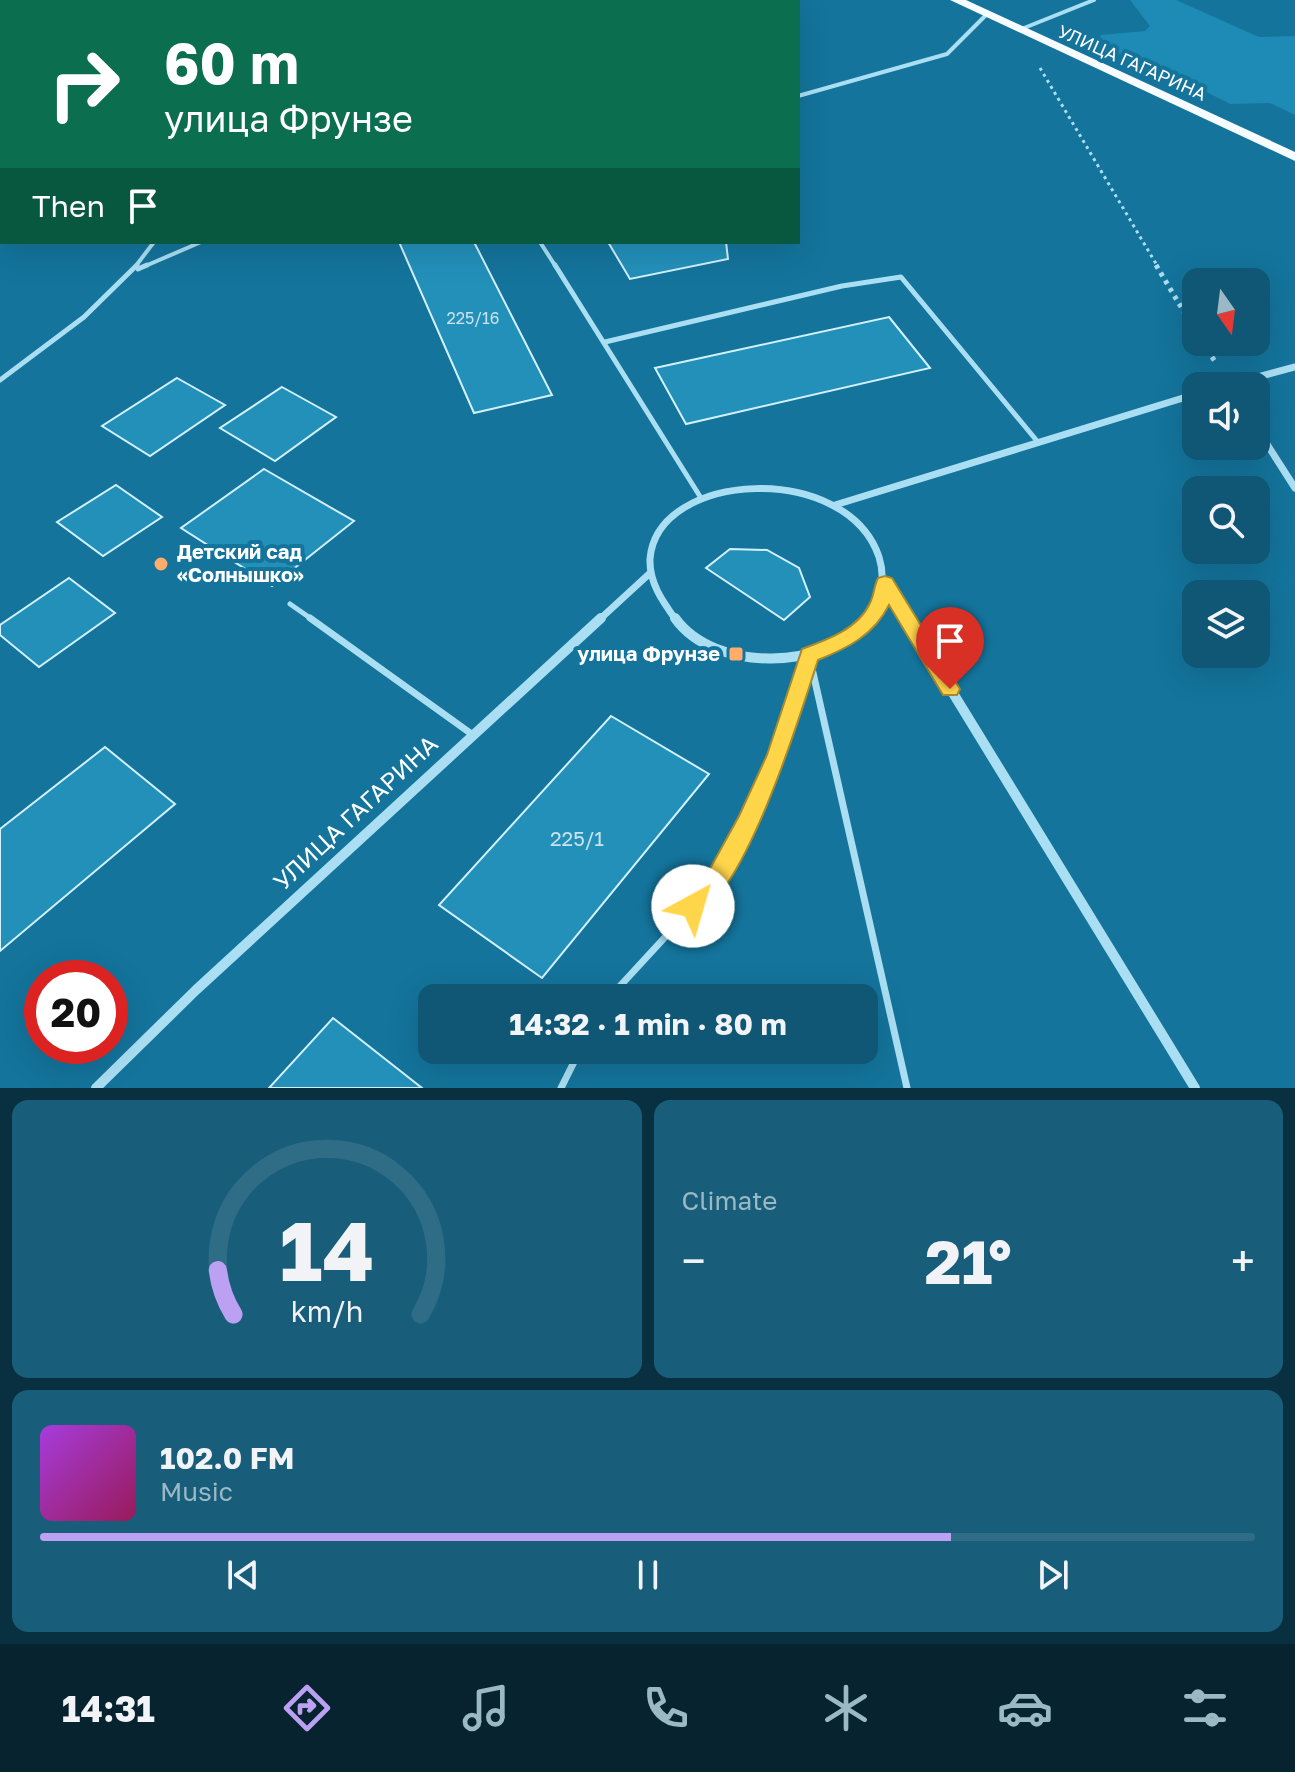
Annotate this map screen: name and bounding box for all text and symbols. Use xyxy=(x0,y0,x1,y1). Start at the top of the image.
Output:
street label: УЛИЦА ГАГАРИНА xyxy=(1055,19,1210,105)
text: 60 m xyxy=(164,29,299,96)
icon: right xyxy=(32,32,136,136)
text: улица Фрунзе xyxy=(164,97,413,140)
icon: arrive xyxy=(121,184,165,228)
text: Then xyxy=(32,188,105,224)
north arrow xyxy=(1182,268,1270,356)
map controls xyxy=(1182,268,1270,668)
house number: 225/16 xyxy=(447,308,499,328)
button: sound xyxy=(1182,372,1270,460)
button: search xyxy=(1182,476,1270,564)
place label: Детский сад «Солнышко» xyxy=(177,539,304,586)
marker: Детский сад «Солнышко» xyxy=(152,555,170,573)
button: layers xyxy=(1182,580,1270,668)
pin xyxy=(916,607,984,689)
icon: arrive xyxy=(928,619,972,663)
place label: улица Фрунзе xyxy=(577,641,720,665)
marker: улица Фрунзе xyxy=(727,645,745,663)
street label: УЛИЦА ГАГАРИНА xyxy=(267,728,443,895)
house number: 225/1 xyxy=(550,826,604,850)
position arrow xyxy=(651,864,735,948)
speed limit sign: 20 xyxy=(24,960,128,1064)
text: 14:32 · 1 min · 80 m xyxy=(509,1006,787,1042)
text: Climate xyxy=(682,1185,777,1216)
text: 14 xyxy=(279,1199,374,1299)
text: 21° xyxy=(925,1225,1012,1297)
text: − xyxy=(682,1234,706,1287)
text: + xyxy=(1231,1234,1255,1287)
text: km/h xyxy=(290,1294,363,1328)
text: 102.0 FM xyxy=(160,1440,294,1476)
text: Music xyxy=(160,1476,233,1507)
icon: previous xyxy=(221,1553,265,1597)
icon: pause xyxy=(626,1553,670,1597)
icon: next xyxy=(1031,1553,1075,1597)
icon: directions xyxy=(279,1680,335,1736)
icon: music xyxy=(458,1680,514,1736)
icon: phone xyxy=(638,1680,694,1736)
icon: climate xyxy=(818,1680,874,1736)
icon: car xyxy=(997,1680,1053,1736)
icon: filters xyxy=(1177,1680,1233,1736)
text: 14:31 xyxy=(62,1687,155,1730)

